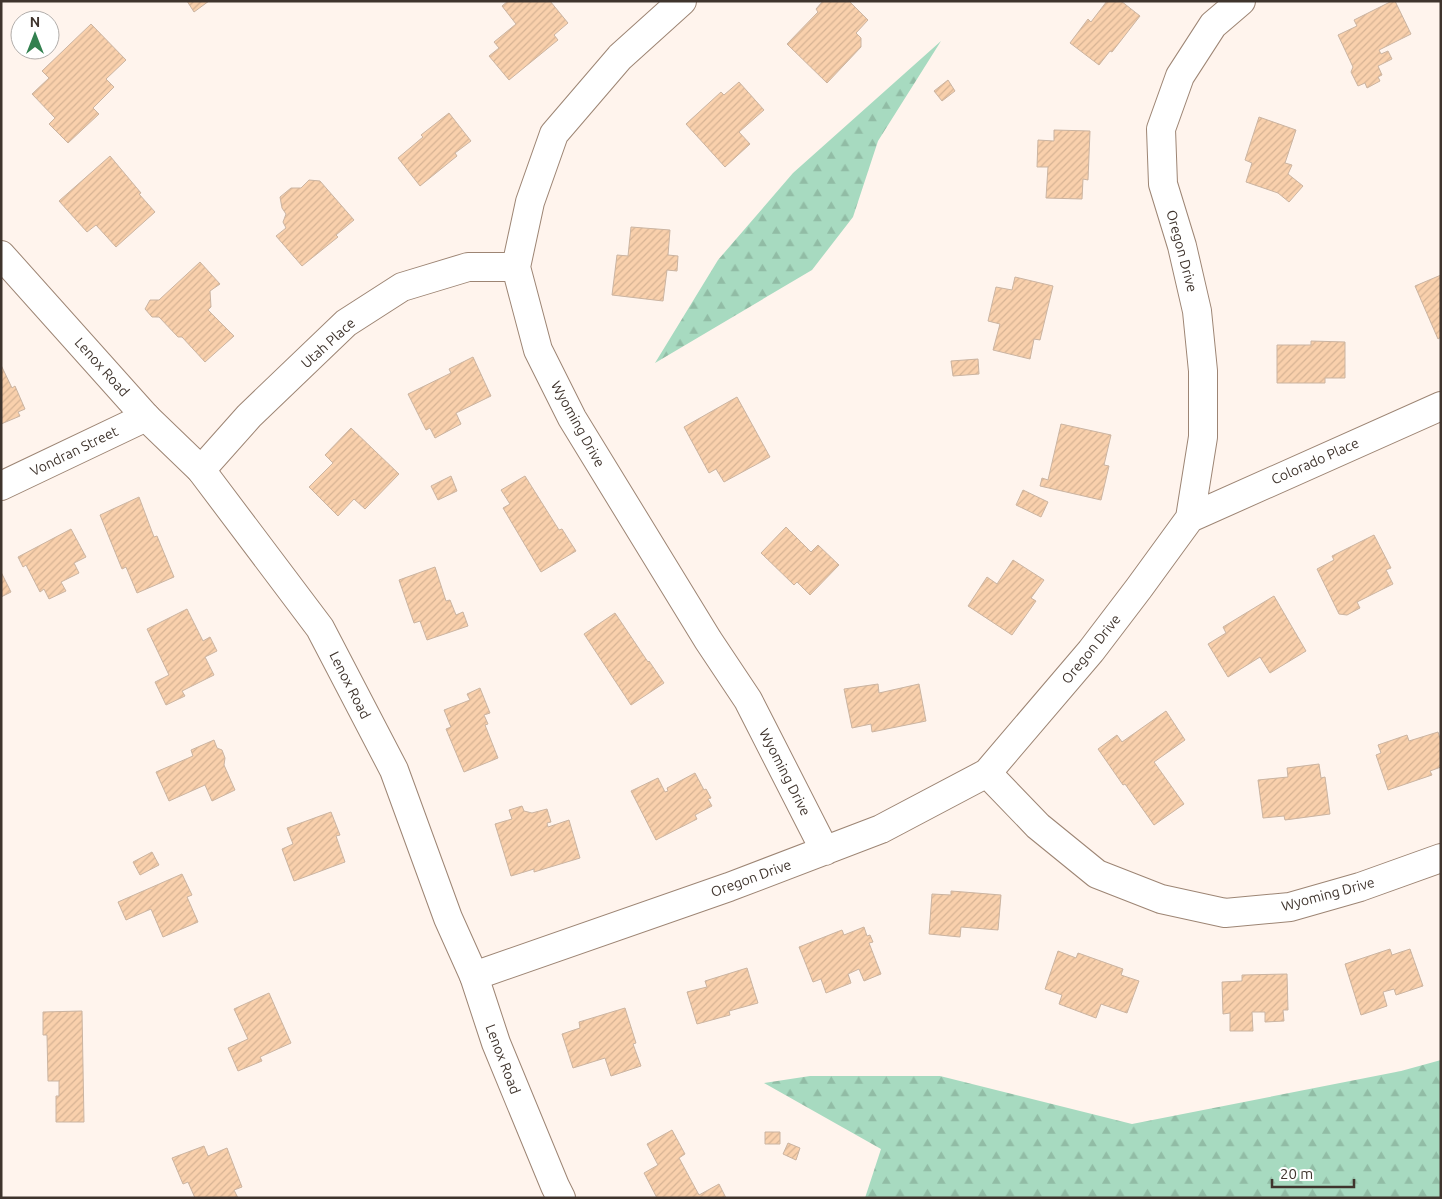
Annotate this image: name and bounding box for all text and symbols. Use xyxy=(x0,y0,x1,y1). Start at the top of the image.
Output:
north arrow xyxy=(10,10,60,60)
text: N xyxy=(30,14,40,30)
street label: Oregon Drive xyxy=(1163,208,1201,294)
street label: Utah Place xyxy=(298,315,358,371)
street label: Lenox Road xyxy=(71,334,133,400)
street label: Wyoming Drive xyxy=(548,378,608,470)
street label: Vondran Street xyxy=(28,423,121,479)
street label: Colorado Place xyxy=(1269,435,1361,487)
street label: Oregon Drive xyxy=(1058,611,1124,687)
street label: Lenox Road xyxy=(326,649,374,721)
street label: Wyoming Drive xyxy=(756,726,814,818)
street label: Oregon Drive xyxy=(709,856,793,900)
street label: Wyoming Drive xyxy=(1280,874,1376,914)
street label: Lenox Road xyxy=(482,1022,524,1096)
scale bar xyxy=(1272,1156,1354,1188)
text: 20 m xyxy=(1280,1165,1313,1182)

